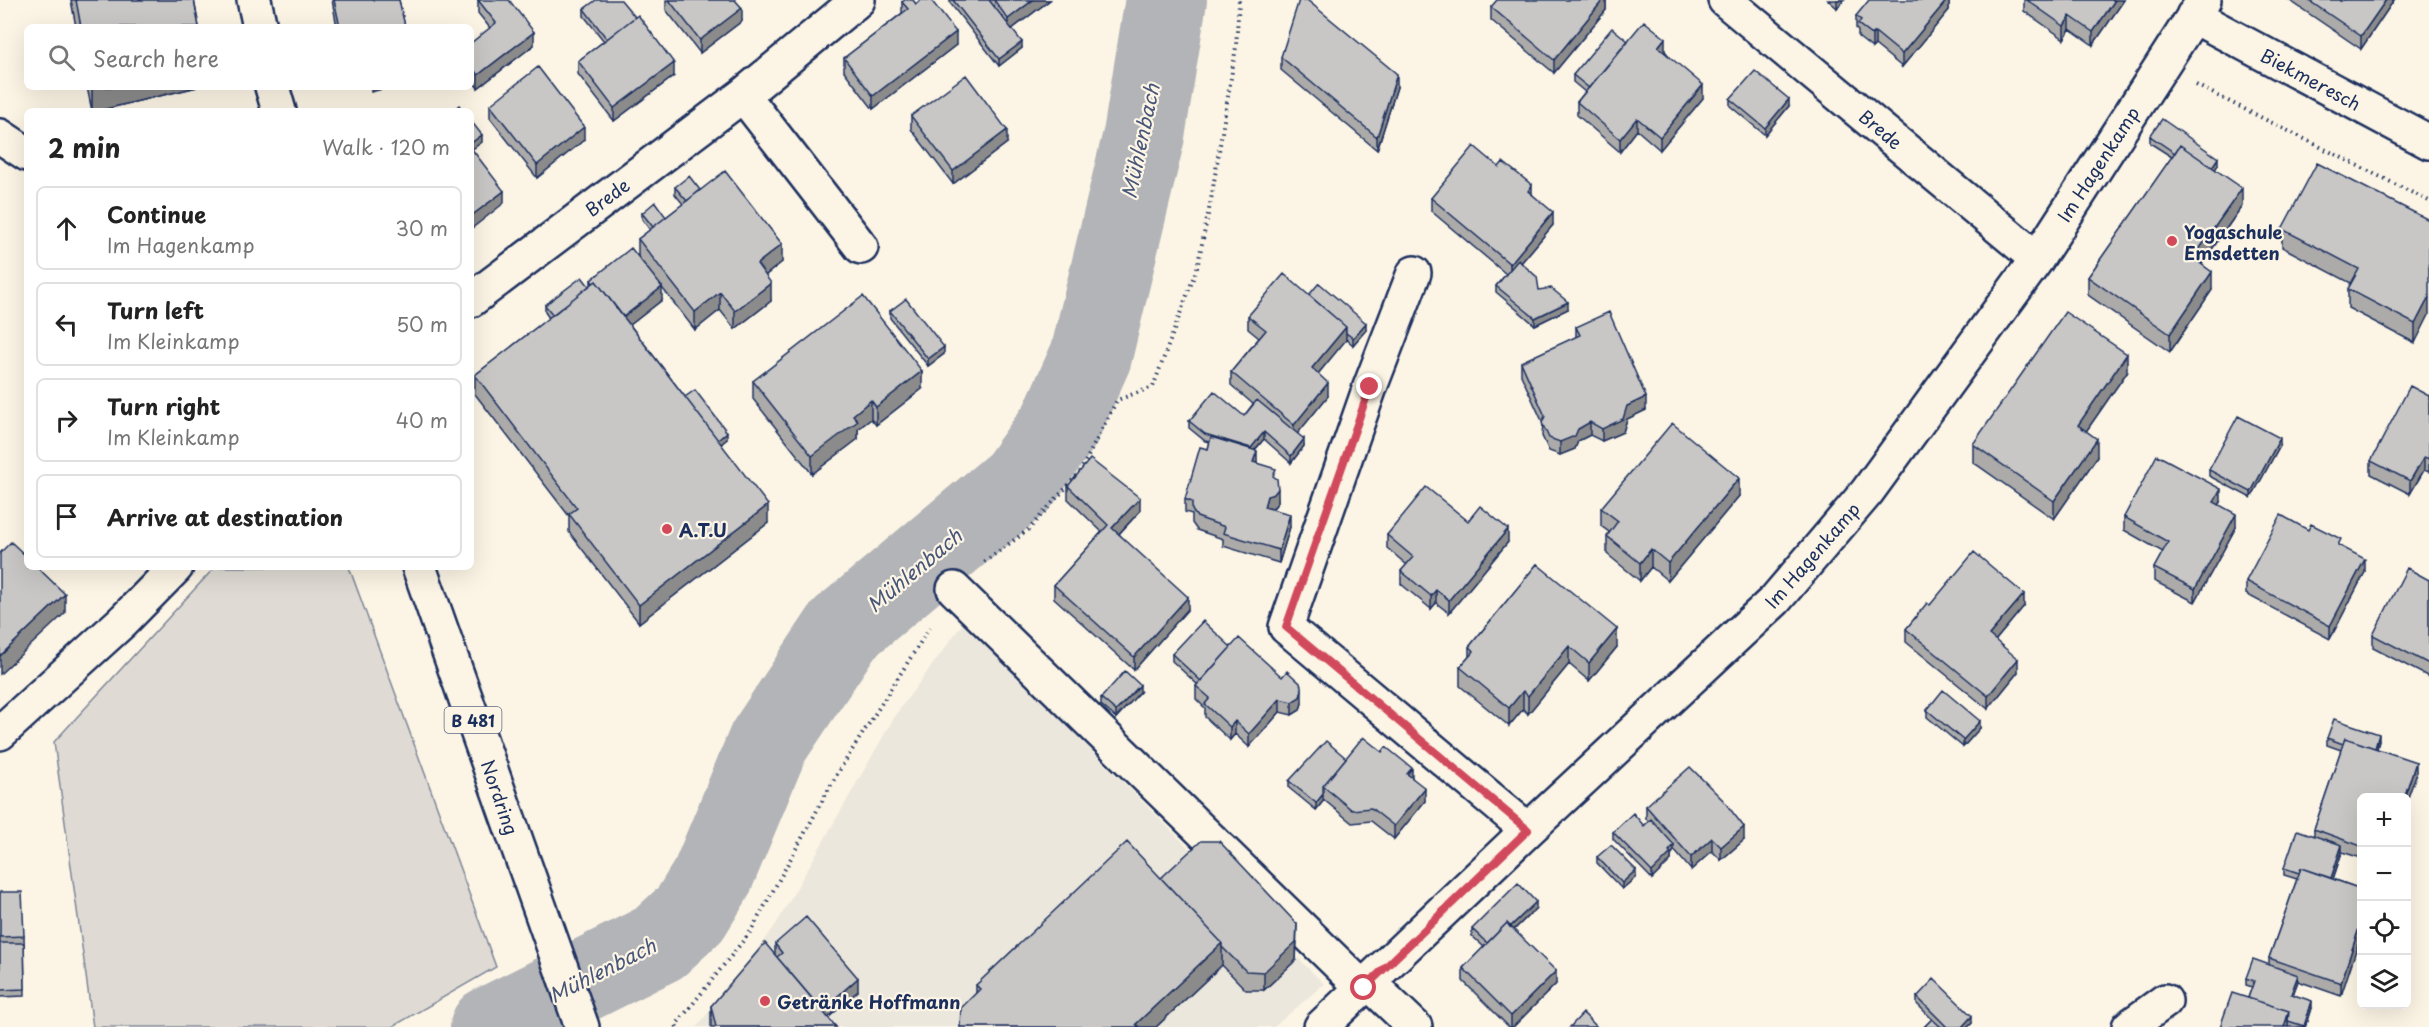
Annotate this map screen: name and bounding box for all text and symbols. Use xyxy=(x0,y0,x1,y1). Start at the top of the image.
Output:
search box xyxy=(24,24,474,90)
icon: search xyxy=(45,41,78,74)
text: Search here xyxy=(93,41,219,74)
street label: Biekmeresch xyxy=(2256,41,2366,117)
water label: Mühlenbach xyxy=(1113,81,1167,201)
street label: Im Hagenkamp xyxy=(2050,101,2146,227)
street label: Brede xyxy=(1853,103,1909,155)
text: 2 min xyxy=(48,128,121,167)
text: Walk · 120 m xyxy=(322,132,450,162)
street label: Brede xyxy=(579,171,635,223)
text: Continue xyxy=(107,197,206,230)
icon: ahead xyxy=(50,212,83,245)
text: 30 m xyxy=(395,213,448,243)
place label: Yogaschule Emsdetten xyxy=(2184,218,2282,266)
text: Im Hagenkamp xyxy=(107,230,255,260)
marker: Yogaschule Emsdetten xyxy=(2165,234,2179,248)
text: Turn left xyxy=(107,293,204,326)
icon: left xyxy=(50,308,83,341)
text: 50 m xyxy=(396,309,448,339)
text: Im Kleinkamp xyxy=(107,326,239,356)
route end xyxy=(1356,373,1382,399)
text: Turn right xyxy=(107,389,220,422)
icon: right xyxy=(50,404,83,437)
text: 40 m xyxy=(396,405,448,435)
text: Im Kleinkamp xyxy=(107,422,239,452)
street label: Im Hagenkamp xyxy=(1758,496,1866,614)
icon: arrive xyxy=(50,500,83,533)
text: Arrive at destination xyxy=(107,500,343,533)
place label: A.T.U xyxy=(679,516,727,543)
water label: Mühlenbach xyxy=(860,521,969,619)
marker: A.T.U xyxy=(660,522,674,536)
road number: B 481 xyxy=(444,707,502,733)
street label: Nordring xyxy=(475,756,525,838)
map controls xyxy=(2357,793,2411,1009)
button: + xyxy=(2357,793,2411,847)
button: − xyxy=(2357,847,2411,901)
button: locate xyxy=(2357,901,2411,955)
water label: Mühlenbach xyxy=(543,930,661,1010)
button: layers xyxy=(2357,955,2411,1009)
route start xyxy=(1350,974,1376,1000)
place label: Getränke Hoffmann xyxy=(777,988,960,1015)
marker: Getränke Hoffmann xyxy=(758,994,772,1008)

